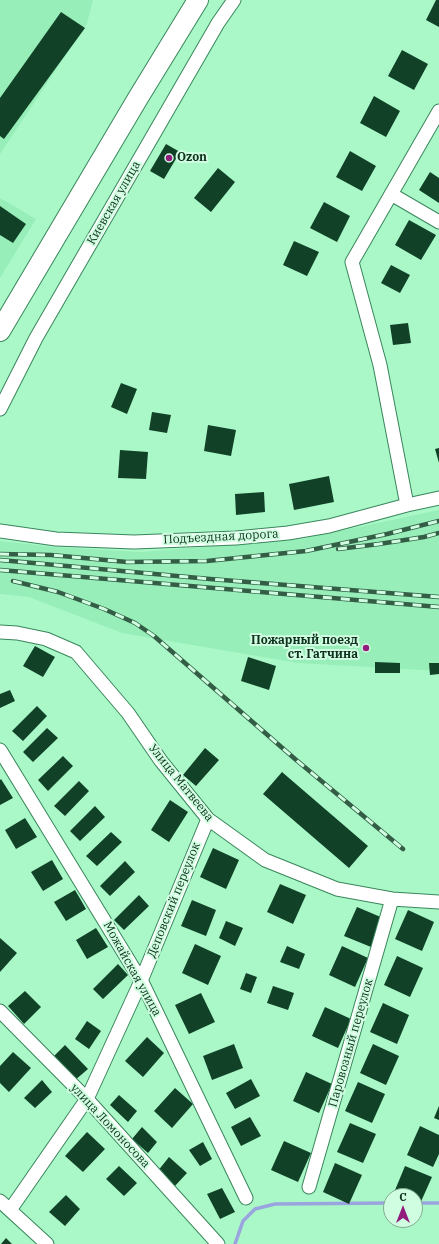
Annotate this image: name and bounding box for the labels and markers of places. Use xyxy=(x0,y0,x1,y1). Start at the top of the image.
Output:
place label: Ozon xyxy=(177,151,207,165)
marker: Ozon xyxy=(164,153,174,163)
place label: Пожарный поезд ст. Гатчина xyxy=(251,634,358,662)
marker: Пожарный поезд ст. Гатчина xyxy=(361,643,371,653)

